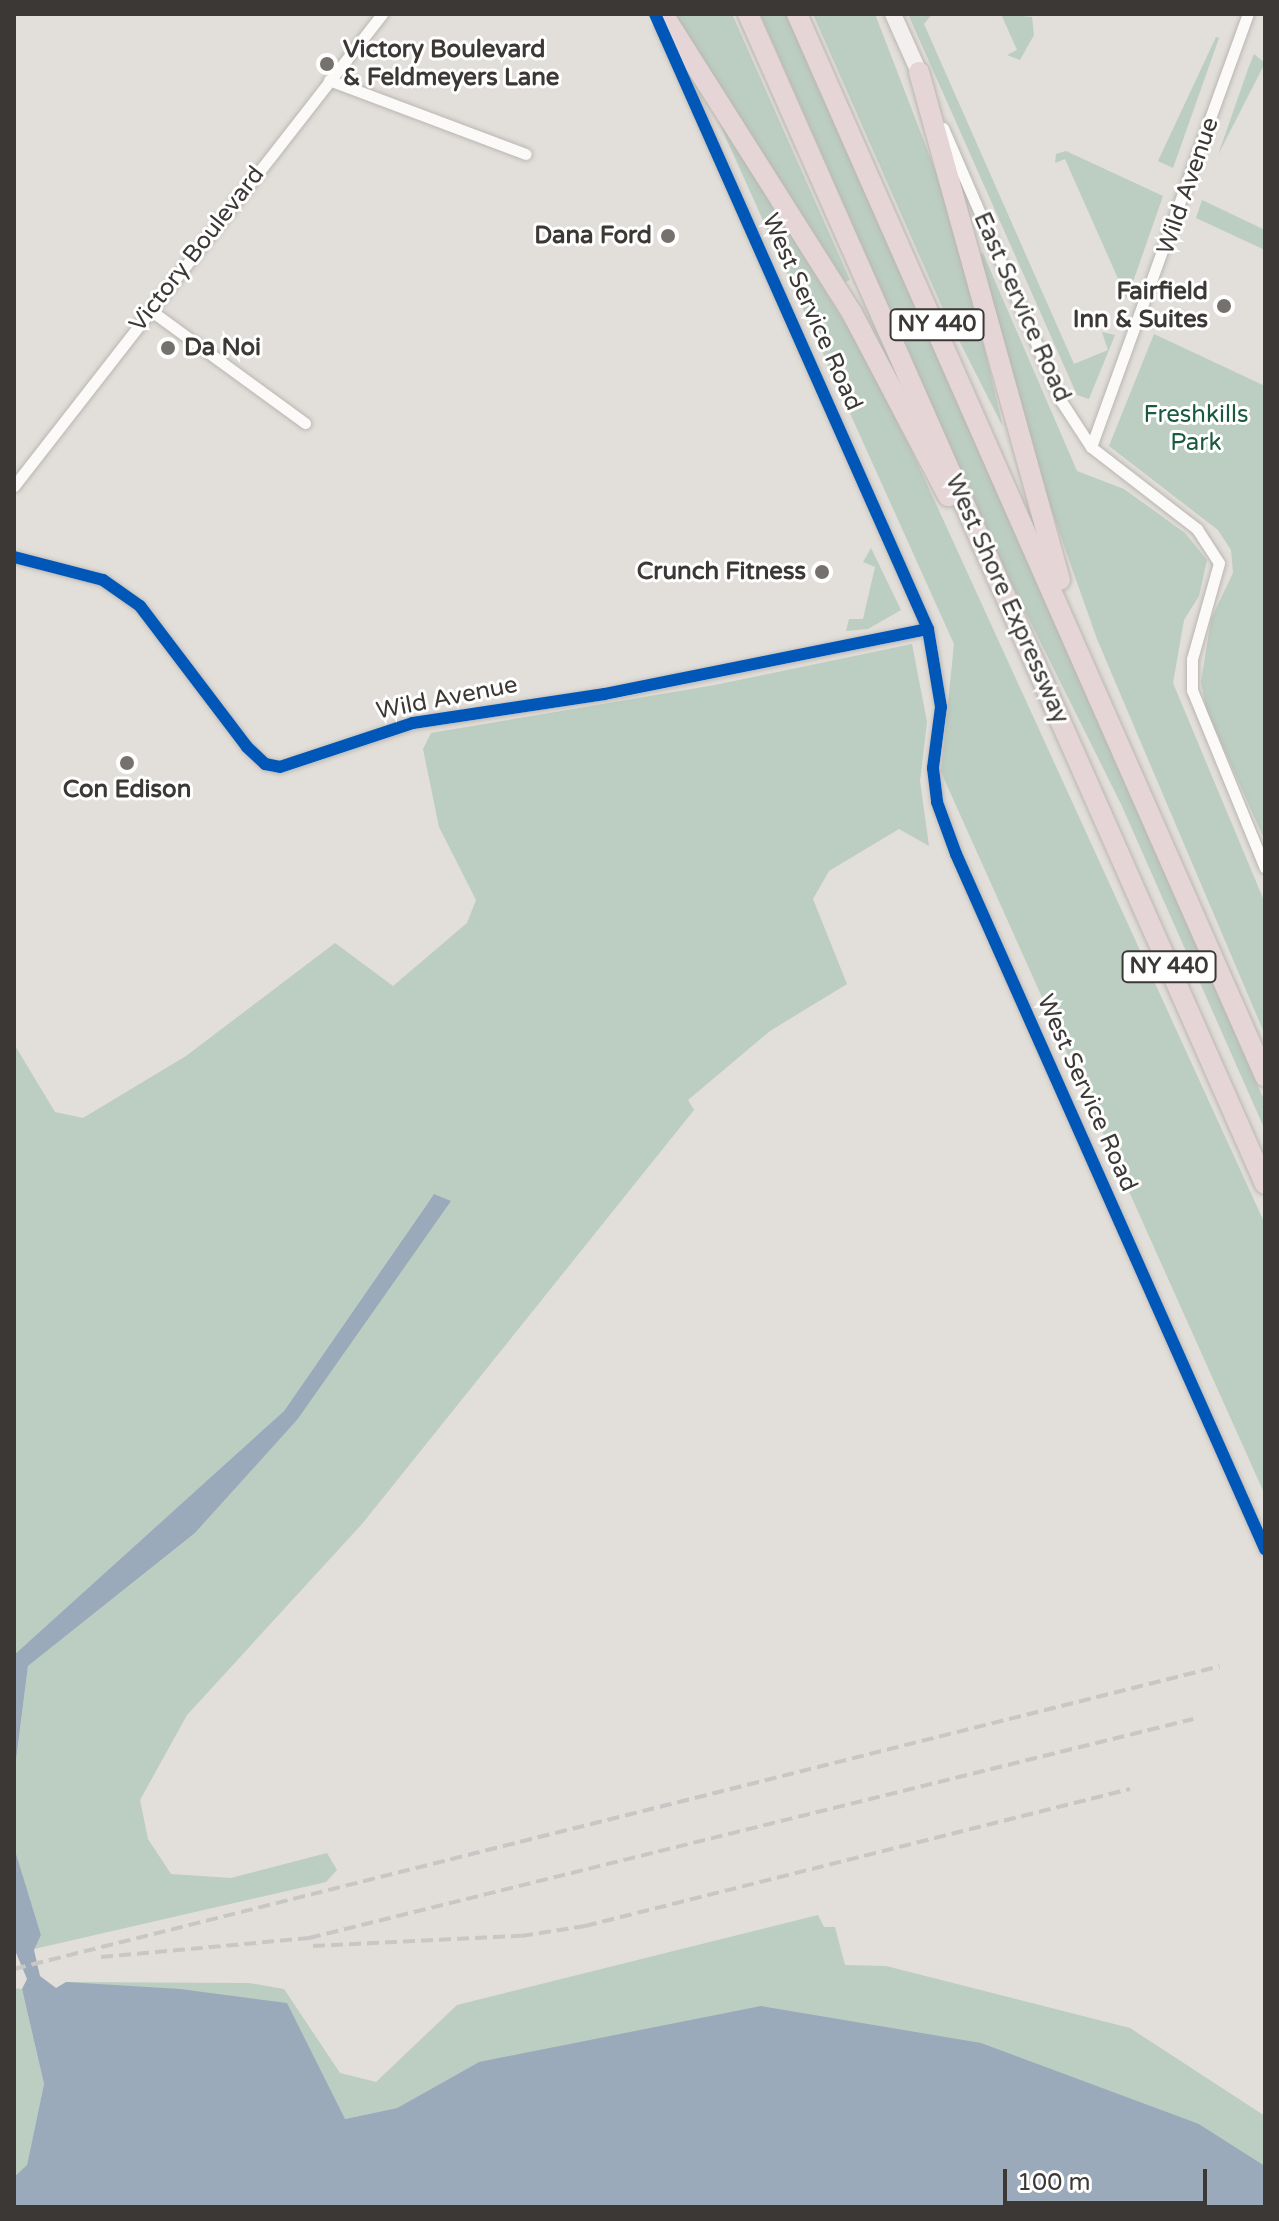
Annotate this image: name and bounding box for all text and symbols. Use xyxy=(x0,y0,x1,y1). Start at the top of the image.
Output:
place label: Victory Boulevard & Feldmeyers Lane xyxy=(343,36,559,92)
marker: Victory Boulevard & Feldmeyers Lane xyxy=(318,55,336,73)
street label: Wild Avenue xyxy=(1151,114,1225,258)
street label: Victory Boulevard xyxy=(123,160,271,338)
street label: East Service Road xyxy=(967,208,1077,406)
street label: West Service Road xyxy=(756,209,868,415)
place label: Dana Ford xyxy=(534,222,652,250)
marker: Dana Ford xyxy=(659,227,677,245)
place label: Fairfield Inn & Suites xyxy=(1073,278,1208,334)
marker: Fairfield Inn & Suites xyxy=(1215,297,1233,315)
road number: NY 440 xyxy=(889,307,985,343)
place label: Da Noi xyxy=(184,334,261,362)
marker: Da Noi xyxy=(159,339,177,357)
park label: Freshkills Park xyxy=(1143,401,1249,457)
street label: West Shore Expressway xyxy=(939,470,1075,728)
place label: Crunch Fitness xyxy=(637,558,806,586)
marker: Crunch Fitness xyxy=(813,563,831,581)
street label: Wild Avenue xyxy=(374,670,520,726)
marker: Con Edison xyxy=(118,754,136,772)
place label: Con Edison xyxy=(63,776,191,804)
road number: NY 440 xyxy=(1121,949,1217,985)
street label: West Service Road xyxy=(1031,990,1143,1196)
scale bar xyxy=(1007,2153,1211,2203)
text: 100 m xyxy=(1017,2168,1091,2197)

